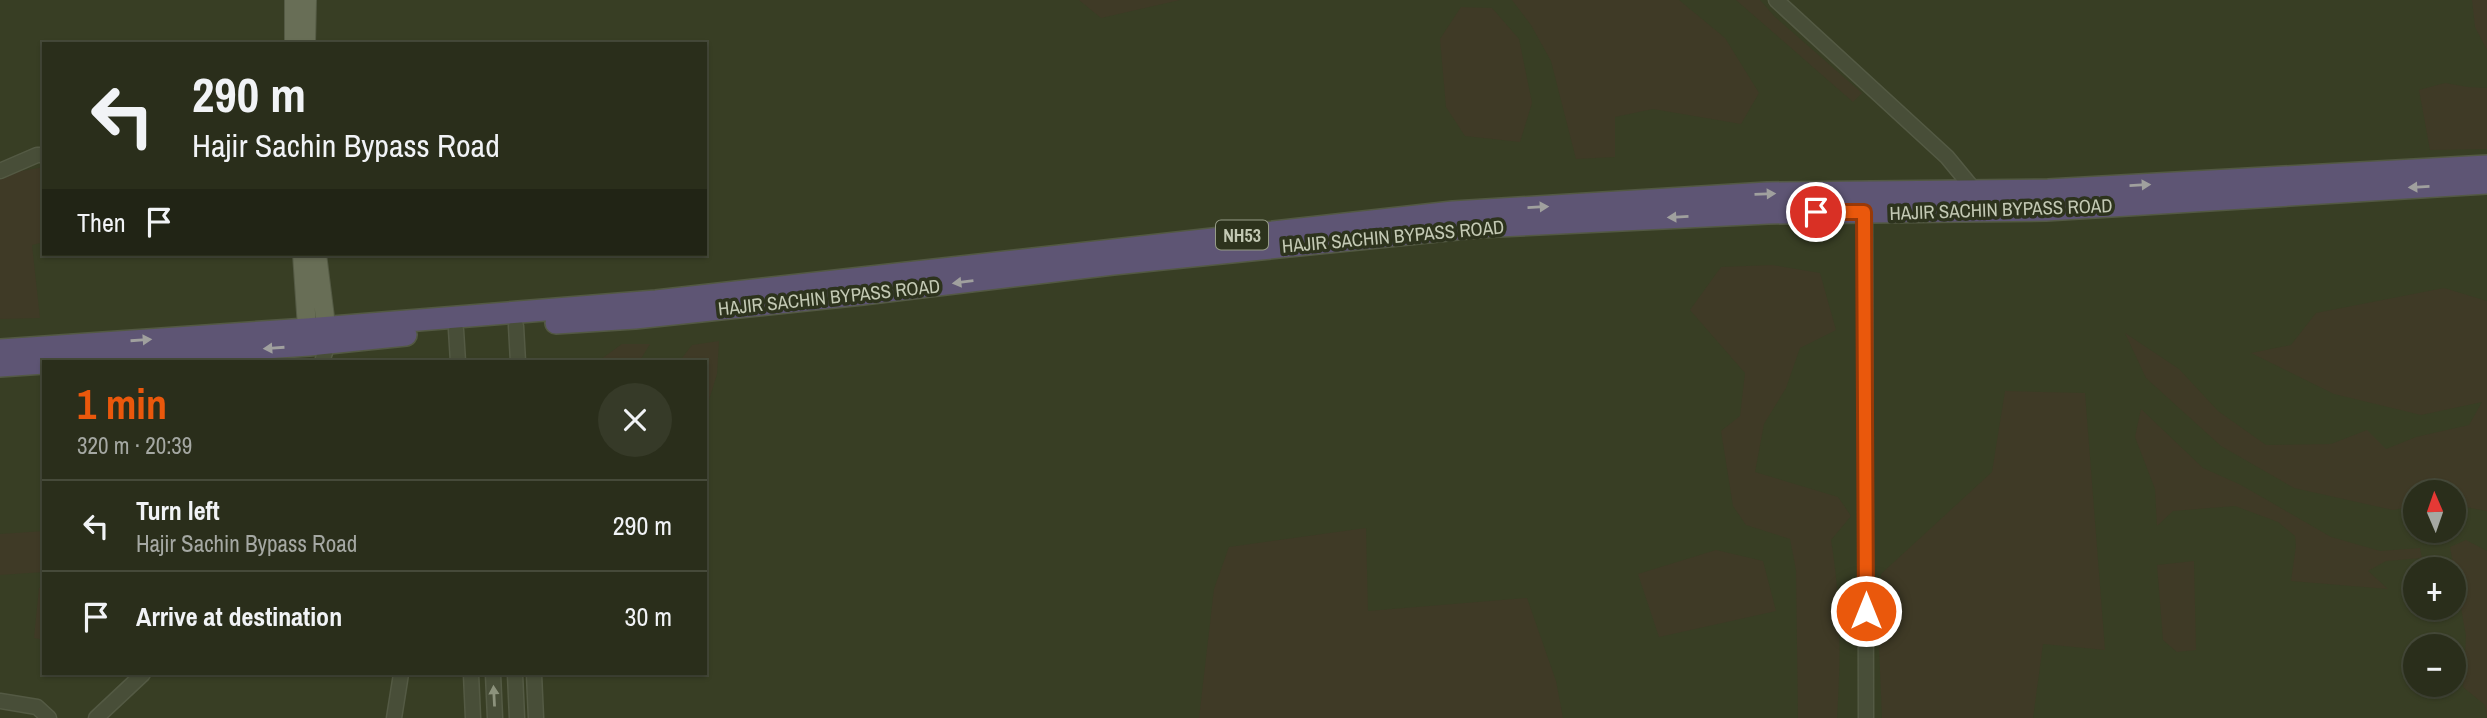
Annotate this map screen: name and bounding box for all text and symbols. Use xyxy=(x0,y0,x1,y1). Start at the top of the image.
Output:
text: 290 m xyxy=(192,61,306,127)
icon: left xyxy=(77,70,168,161)
text: Hajir Sachin Bypass Road xyxy=(192,124,500,167)
one-way arrow xyxy=(2129,179,2151,190)
pin xyxy=(1786,182,1846,242)
one-way arrow xyxy=(2408,182,2430,193)
one-way arrow xyxy=(1755,188,1777,199)
street label: HAJIR SACHIN BYPASS ROAD xyxy=(1889,192,2113,226)
icon: arrive xyxy=(1797,193,1835,231)
one-way arrow xyxy=(1528,201,1550,212)
icon: arrive xyxy=(140,203,178,241)
text: Then xyxy=(77,205,126,240)
one-way arrow xyxy=(1666,212,1688,223)
street label: HAJIR SACHIN BYPASS ROAD xyxy=(1281,213,1505,259)
road number: NH53 xyxy=(1216,220,1268,249)
street label: HAJIR SACHIN BYPASS ROAD xyxy=(717,272,941,322)
one-way arrow xyxy=(952,277,974,288)
one-way arrow xyxy=(131,334,153,345)
one-way arrow xyxy=(262,342,284,353)
text: 1 min xyxy=(77,376,167,432)
button: close xyxy=(598,383,672,457)
text: 320 m · 20:39 xyxy=(77,430,192,461)
north arrow xyxy=(2403,480,2466,542)
map controls xyxy=(2403,480,2466,697)
text: Turn left xyxy=(136,493,220,528)
icon: left xyxy=(77,507,115,545)
text: 290 m xyxy=(613,508,672,543)
text: Hajir Sachin Bypass Road xyxy=(136,528,357,559)
button: + xyxy=(2403,557,2466,620)
position arrow xyxy=(1829,574,1903,648)
icon: arrive xyxy=(77,598,115,636)
text: Arrive at destination xyxy=(136,599,342,634)
text: 30 m xyxy=(625,599,672,634)
button: − xyxy=(2403,634,2466,697)
one-way arrow xyxy=(488,685,499,707)

